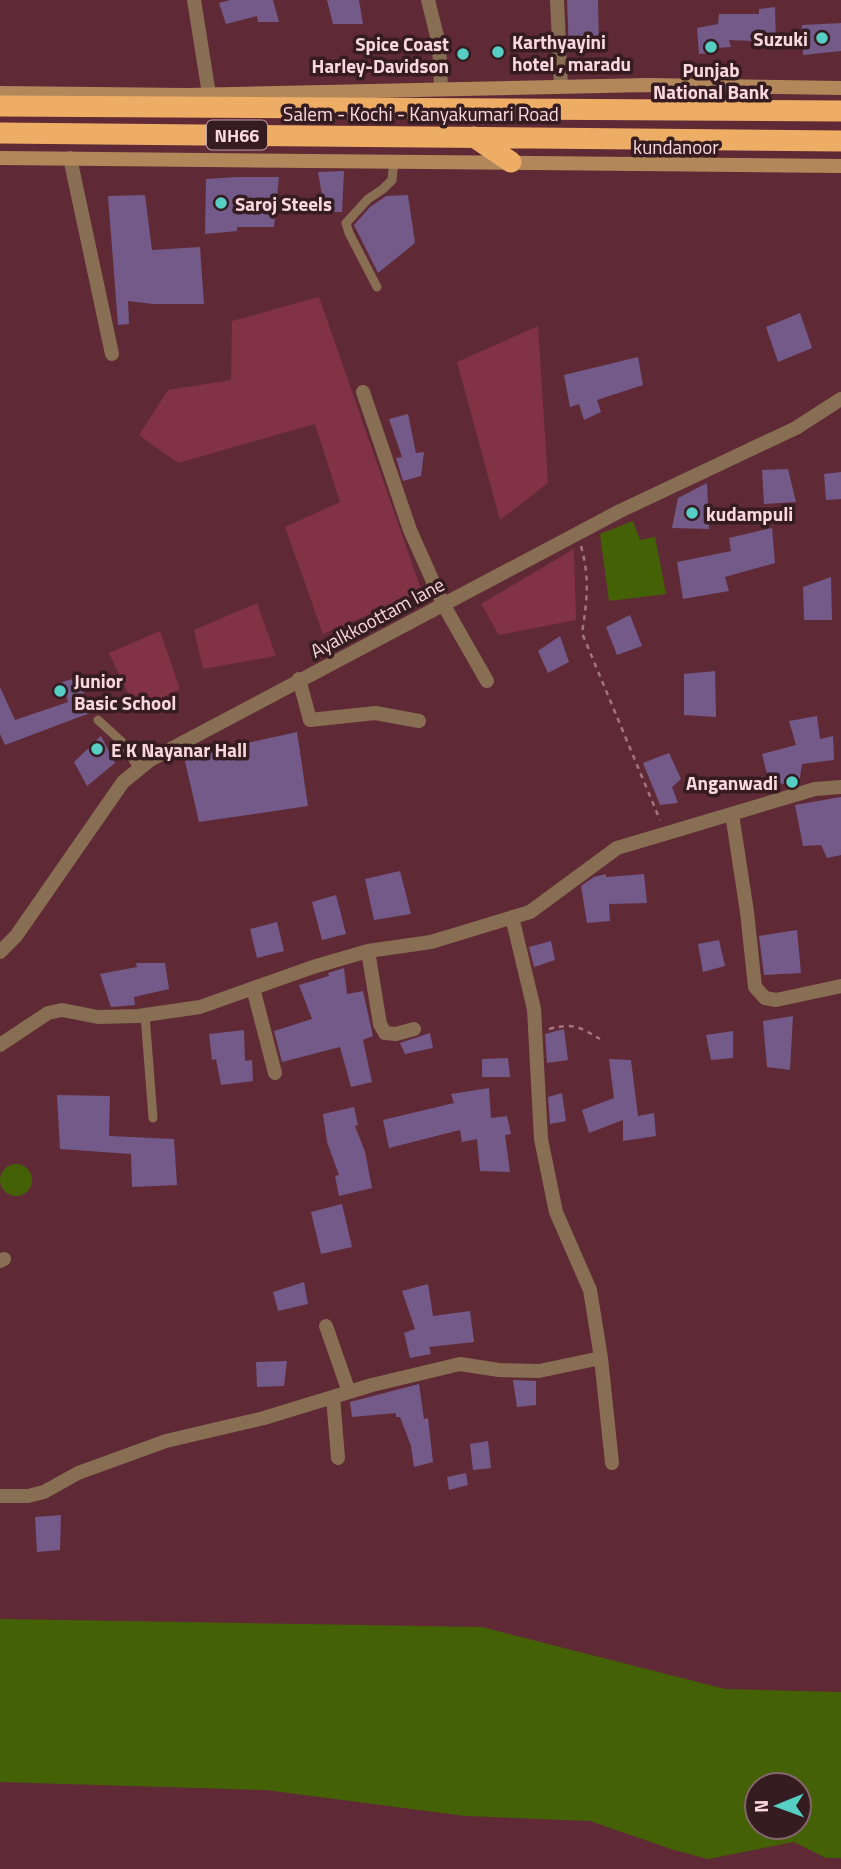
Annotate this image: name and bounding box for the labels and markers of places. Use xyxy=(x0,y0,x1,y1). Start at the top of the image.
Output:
place label: Suzuki xyxy=(753,24,808,53)
place label: Karthyayini hotel , maradu xyxy=(512,27,631,78)
place label: Spice Coast Harley-Davidson xyxy=(312,29,449,80)
marker: Suzuki xyxy=(814,30,830,46)
marker: Punjab National Bank xyxy=(703,39,719,55)
marker: Karthyayini hotel , maradu xyxy=(490,44,506,60)
marker: Spice Coast Harley-Davidson xyxy=(455,46,471,62)
place label: Punjab National Bank xyxy=(653,55,769,106)
place label: Saroj Steels xyxy=(235,189,332,218)
marker: Saroj Steels xyxy=(213,195,229,211)
place label: kudampuli xyxy=(706,499,793,528)
marker: kudampuli xyxy=(684,505,700,521)
place label: Junior Basic School xyxy=(74,666,176,717)
marker: Junior Basic School xyxy=(52,683,68,699)
place label: E K Nayanar Hall xyxy=(111,735,247,764)
marker: E K Nayanar Hall xyxy=(89,741,105,757)
place label: Anganwadi xyxy=(686,768,778,797)
marker: Anganwadi xyxy=(784,774,800,790)

